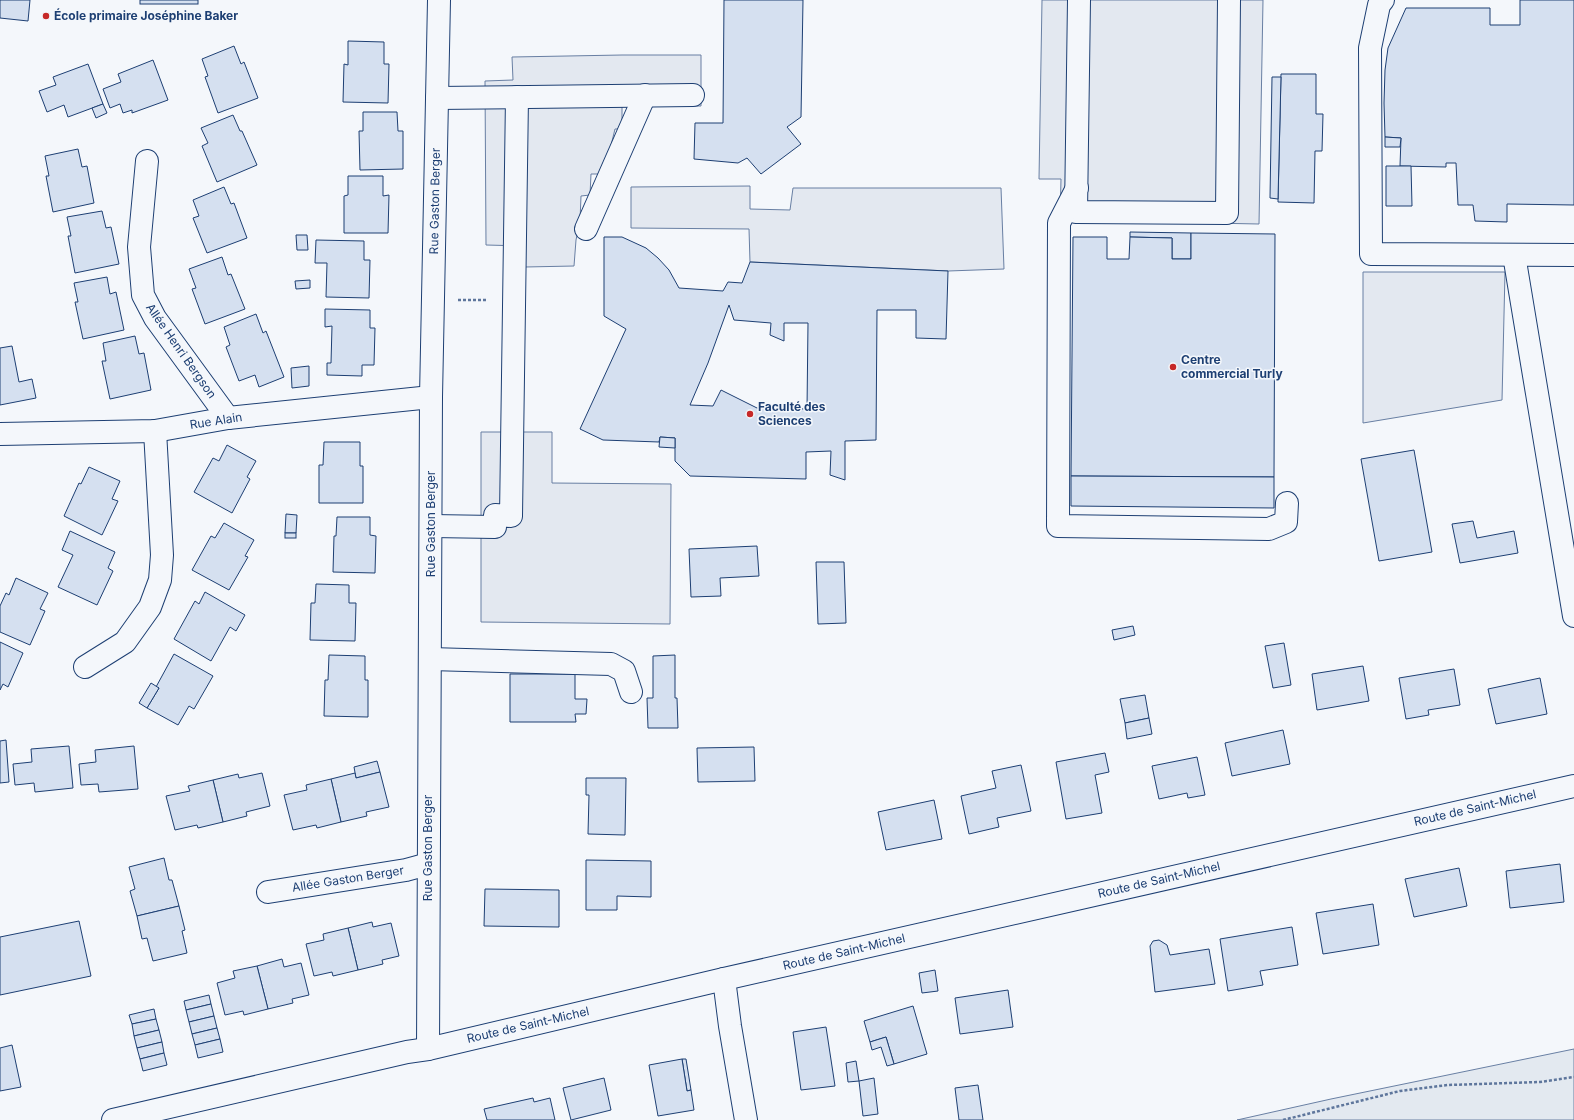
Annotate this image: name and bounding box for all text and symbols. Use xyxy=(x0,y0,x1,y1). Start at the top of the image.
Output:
place label: École primaire Joséphine Baker xyxy=(54,8,238,23)
marker: École primaire Joséphine Baker xyxy=(41,11,51,21)
street label: Rue Gaston Berger xyxy=(426,147,443,254)
street label: Allée Henri Bergson xyxy=(143,300,220,401)
place label: Centre commercial Turly xyxy=(1181,352,1283,381)
marker: Centre commercial Turly xyxy=(1168,362,1178,372)
place label: Faculté des Sciences xyxy=(758,399,826,428)
street label: Rue Alain xyxy=(189,409,243,432)
marker: Faculté des Sciences xyxy=(745,409,755,419)
street label: Rue Gaston Berger xyxy=(423,470,438,577)
street label: Route de Saint-Michel xyxy=(1412,786,1537,829)
street label: Rue Gaston Berger xyxy=(420,794,435,901)
street label: Route de Saint-Michel xyxy=(1096,858,1221,901)
street label: Allée Gaston Berger xyxy=(291,862,405,895)
street label: Route de Saint-Michel xyxy=(781,930,906,973)
street label: Route de Saint-Michel xyxy=(465,1003,590,1046)

